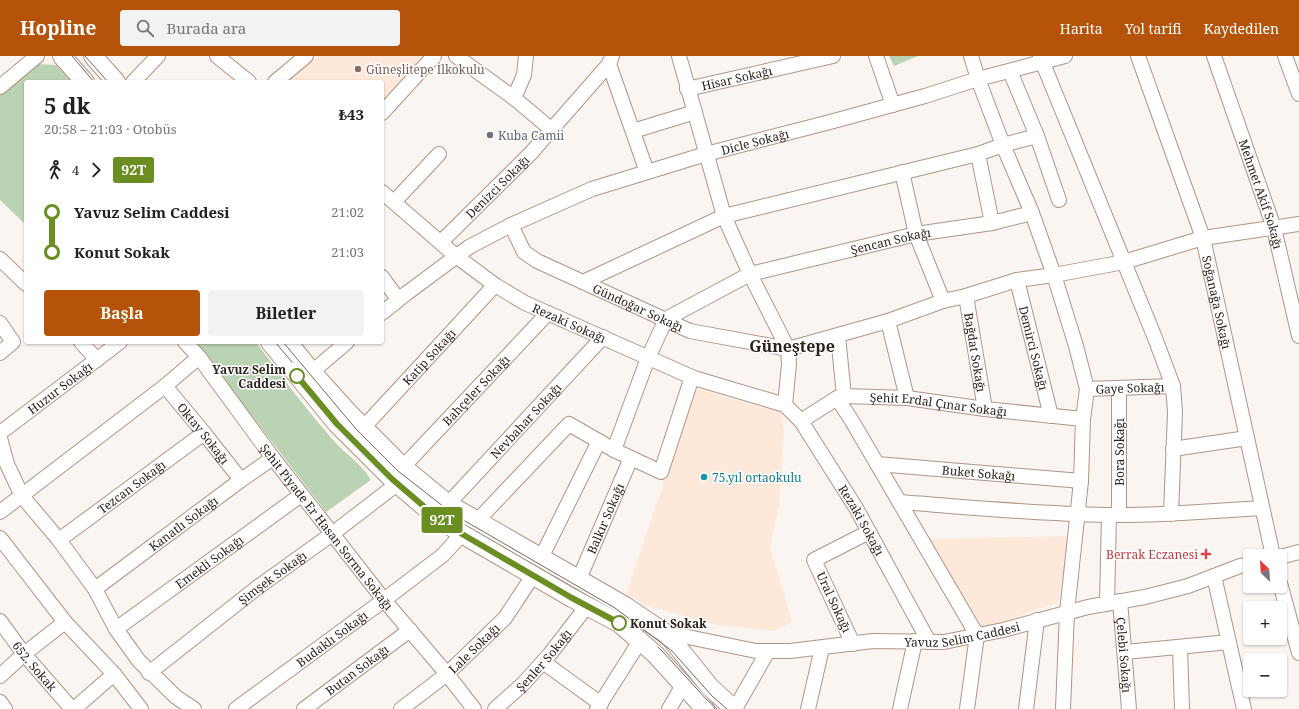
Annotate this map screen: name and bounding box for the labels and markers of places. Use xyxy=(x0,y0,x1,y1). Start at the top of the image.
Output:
place label: Güneşlitepe İlkokulu xyxy=(366,61,485,78)
marker: Güneşlitepe İlkokulu xyxy=(353,64,363,74)
place label: Kuba Camii xyxy=(498,127,564,144)
marker: Kuba Camii xyxy=(485,130,495,140)
place label: Yavuz Selim Caddesi xyxy=(212,361,287,392)
marker: Yavuz Selim Caddesi xyxy=(289,368,305,384)
place label: 75.yıl ortaokulu xyxy=(712,469,802,486)
marker: 75.yıl ortaokulu xyxy=(699,472,709,482)
place label: Berrak Eczanesi xyxy=(1106,546,1198,563)
marker: Berrak Eczanesi xyxy=(1201,549,1211,559)
marker: Konut Sokak xyxy=(611,615,627,631)
place label: Konut Sokak xyxy=(630,615,707,632)

